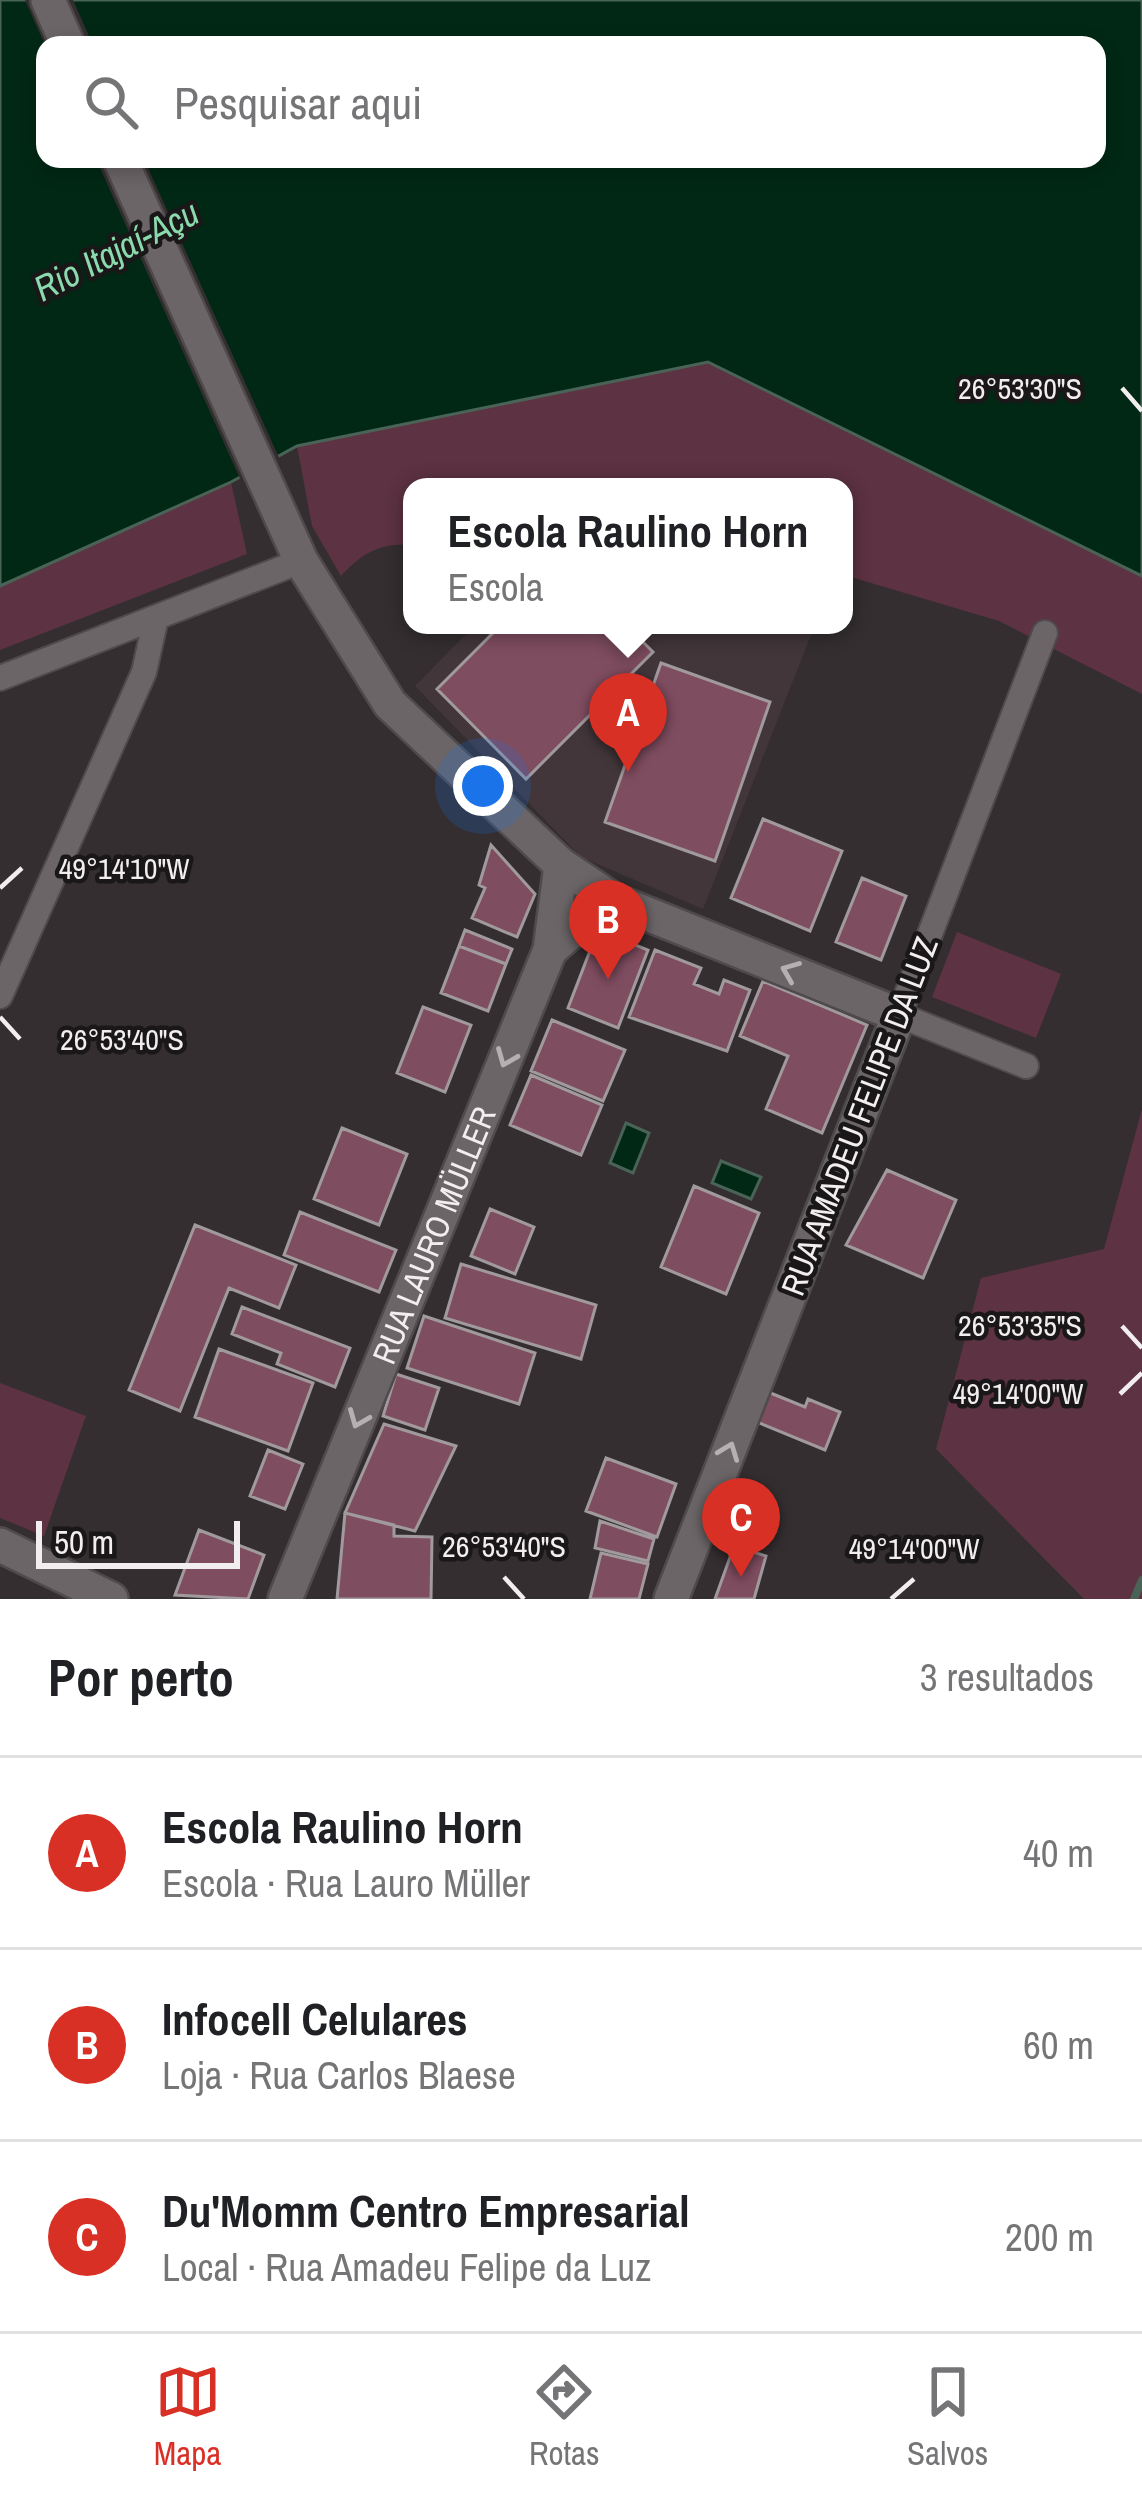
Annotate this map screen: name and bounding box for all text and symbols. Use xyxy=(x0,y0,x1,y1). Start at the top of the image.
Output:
search box xyxy=(36,36,1106,168)
icon: search xyxy=(78,69,144,135)
text: Pesquisar aqui xyxy=(174,72,422,133)
water label: Rio Itajaí-Açu xyxy=(25,188,207,312)
text: 26°53'30"S xyxy=(958,368,1082,408)
popup xyxy=(403,478,853,634)
text: Escola Raulino Horn xyxy=(448,500,808,561)
text: Escola xyxy=(448,561,544,613)
pin: A xyxy=(589,673,667,772)
your location xyxy=(453,756,513,816)
text: 49°14'10"W xyxy=(59,848,189,888)
pin: B xyxy=(569,880,647,979)
street label: RUA AMADEU FELIPE DA LUZ xyxy=(770,931,948,1301)
one-way arrow xyxy=(781,961,802,985)
text: 26°53'40"S xyxy=(60,1019,184,1059)
one-way arrow xyxy=(496,1047,520,1068)
street label: RUA LAURO MÜLLER xyxy=(361,1100,506,1370)
text: 26°53'35"S xyxy=(958,1305,1082,1345)
text: 49°14'00"W xyxy=(953,1373,1083,1413)
one-way arrow xyxy=(348,1408,372,1429)
one-way arrow xyxy=(715,1441,739,1462)
pin: C xyxy=(702,1478,780,1577)
scale bar xyxy=(36,1515,240,1568)
text: 50 m xyxy=(54,1520,114,1564)
text: 26°53'40"S xyxy=(442,1526,566,1566)
text: 49°14'00"W xyxy=(849,1528,979,1568)
text: Por perto xyxy=(48,1643,234,1712)
text: 3 resultados xyxy=(920,1651,1094,1703)
text: Escola Raulino Horn xyxy=(162,1796,523,1857)
text: A xyxy=(75,1827,99,1879)
text: 40 m xyxy=(1023,1827,1094,1879)
text: Escola · Rua Lauro Müller xyxy=(162,1857,530,1909)
text: Infocell Celulares xyxy=(162,1988,468,2049)
text: B xyxy=(75,2019,99,2071)
text: 60 m xyxy=(1023,2019,1094,2071)
text: Loja · Rua Carlos Blaese xyxy=(162,2049,516,2101)
text: Du'Momm Centro Empresarial xyxy=(162,2180,690,2241)
text: C xyxy=(75,2211,99,2263)
text: 200 m xyxy=(1005,2211,1094,2263)
text: Local · Rua Amadeu Felipe da Luz xyxy=(162,2241,651,2293)
tab: Mapa xyxy=(154,2359,221,2475)
tab: Rotas xyxy=(529,2359,600,2475)
tab: Salvos xyxy=(907,2359,988,2475)

